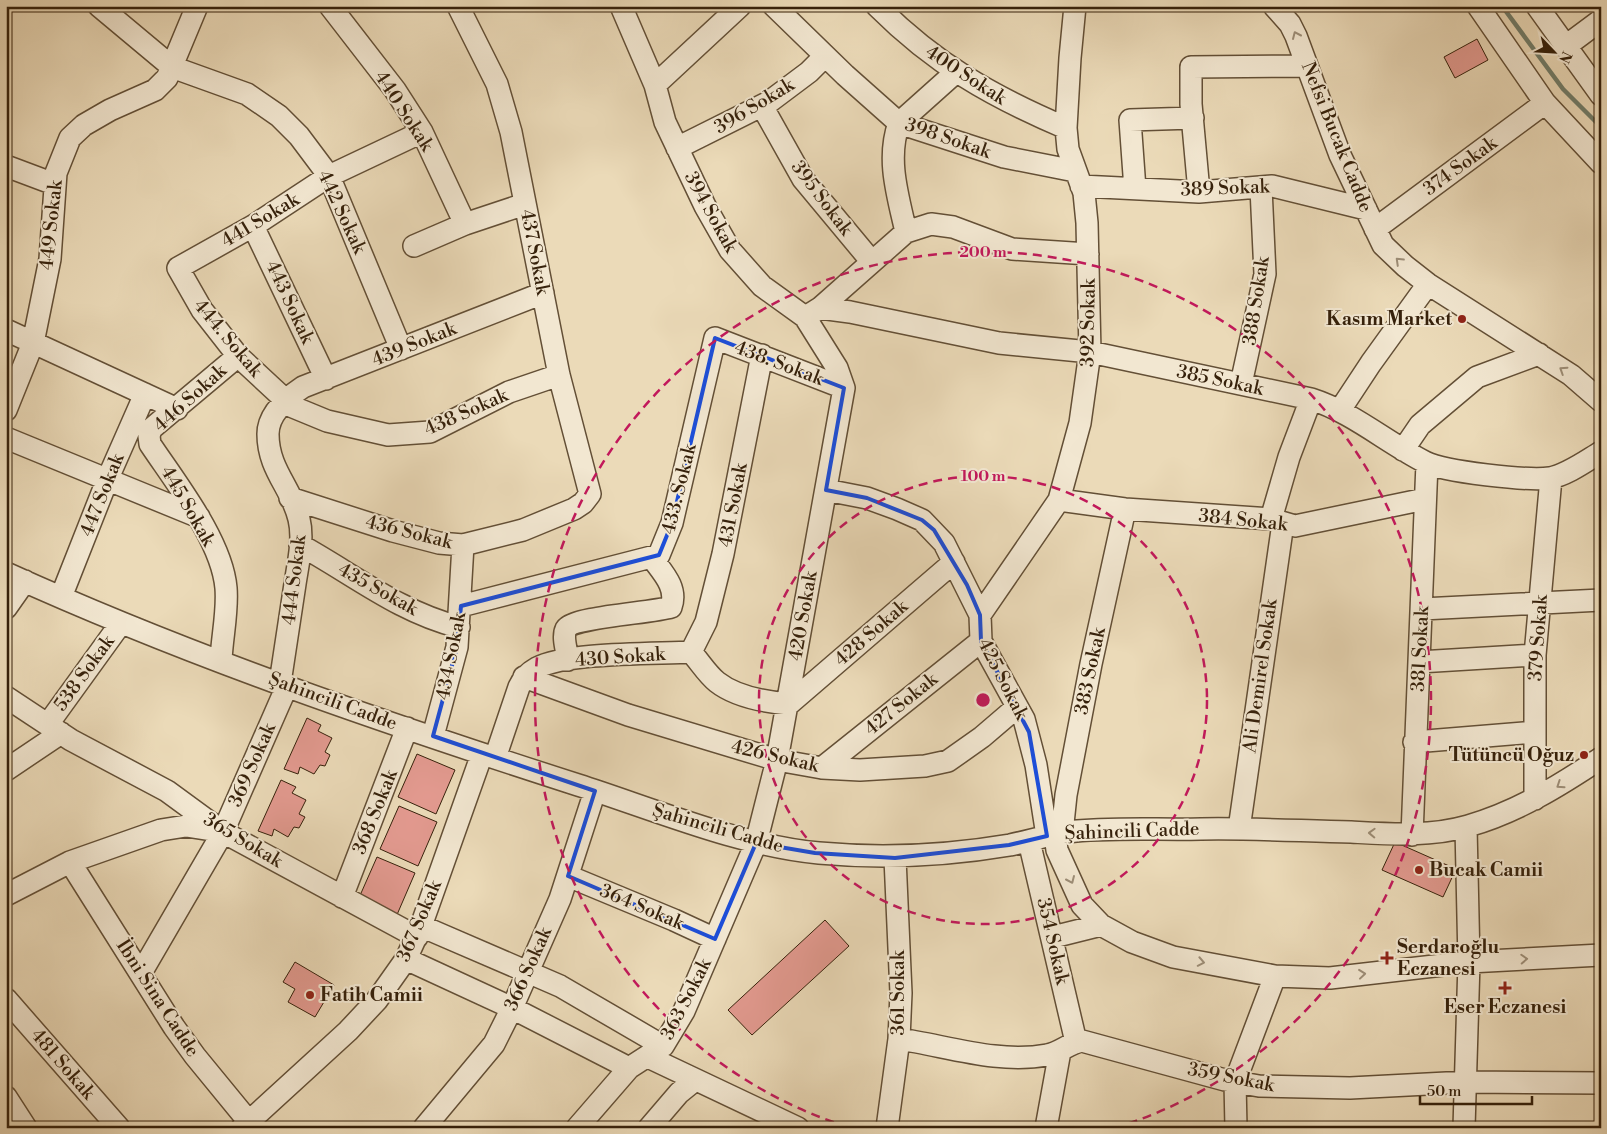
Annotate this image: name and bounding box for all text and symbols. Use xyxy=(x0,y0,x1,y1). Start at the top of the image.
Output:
north arrow xyxy=(1530,28,1580,78)
one-way arrow xyxy=(1291,31,1302,40)
street label: 400 Sokak xyxy=(921,40,1012,111)
text: N xyxy=(1554,48,1575,66)
street label: Nefsi Bucak Cadde xyxy=(1296,58,1378,216)
street label: 440 Sokak xyxy=(369,66,439,157)
street label: 396 Sokak xyxy=(710,72,799,139)
street label: 398 Sokak xyxy=(902,112,995,164)
street label: 374 Sokak xyxy=(1418,131,1503,201)
street label: 395 Sokak xyxy=(786,156,859,241)
street label: 442 Sokak xyxy=(312,166,372,259)
street label: 394 Sokak xyxy=(679,167,744,258)
street label: 389 Sokak xyxy=(1180,174,1271,202)
street label: 449 Sokak xyxy=(34,178,68,271)
street label: 441 Sokak xyxy=(217,187,304,253)
street label: 437 Sokak xyxy=(515,207,555,298)
text: 200 m xyxy=(959,243,1007,262)
street label: 388 Sokak xyxy=(1237,254,1275,347)
street label: 443 Sokak xyxy=(260,257,320,348)
one-way arrow xyxy=(1396,257,1405,266)
street label: 392 Sokak xyxy=(1075,278,1101,367)
street label: 444. Sokak xyxy=(188,294,268,383)
place label: Kasım Market xyxy=(1326,307,1452,331)
marker: Kasım Market xyxy=(1456,313,1468,325)
street label: 439 Sokak xyxy=(368,316,461,372)
street label: 438. Sokak xyxy=(731,335,828,391)
street label: 446 Sokak xyxy=(149,358,232,437)
street label: 385 Sokak xyxy=(1174,359,1267,401)
one-way arrow xyxy=(1560,367,1569,376)
street label: 438 Sokak xyxy=(420,382,513,441)
street label: 433. Sokak xyxy=(656,440,702,537)
street label: 447 Sokak xyxy=(75,449,130,540)
street label: 431 Sokak xyxy=(713,460,753,549)
street label: 445 Sokak xyxy=(155,461,221,551)
text: 100 m xyxy=(961,467,1006,486)
street label: 384 Sokak xyxy=(1197,503,1290,537)
street label: 436 Sokak xyxy=(363,510,456,555)
street label: 444 Sokak xyxy=(277,533,312,626)
street label: 435 Sokak xyxy=(334,557,423,621)
street label: 420 Sokak xyxy=(783,568,823,663)
street label: 379 Sokak xyxy=(1523,593,1553,682)
street label: 428 Sokak xyxy=(829,594,913,671)
street label: Ali Demirel Sokak xyxy=(1237,597,1283,755)
street label: 381 Sokak xyxy=(1406,605,1434,692)
street label: 434 Sokak xyxy=(431,609,471,702)
street label: 383 Sokak xyxy=(1069,624,1111,717)
street label: 538 Sokak xyxy=(48,629,120,716)
street label: 425 Sokak xyxy=(972,634,1034,725)
street label: 430 Sokak xyxy=(574,642,667,672)
street label: Şahincili Cadde xyxy=(265,667,401,735)
street label: 427 Sokak xyxy=(860,667,943,741)
centre of rings xyxy=(974,691,992,709)
street label: 369 Sokak xyxy=(223,718,282,811)
street label: 426 Sokak xyxy=(729,734,822,778)
place label: Tütüncü Oğuz xyxy=(1449,743,1574,767)
marker: Tütüncü Oğuz xyxy=(1578,749,1590,761)
street label: 368 Sokak xyxy=(347,765,403,858)
one-way arrow xyxy=(1557,779,1566,788)
street label: Şahincili Cadde xyxy=(650,798,786,858)
street label: 365 Sokak xyxy=(199,807,288,874)
street label: Şahincili Cadde xyxy=(1064,817,1200,845)
one-way arrow xyxy=(1368,828,1376,839)
place label: Bucak Camii xyxy=(1429,858,1543,882)
marker: Bucak Camii xyxy=(1413,864,1425,876)
one-way arrow xyxy=(1064,875,1075,884)
street label: 367 Sokak xyxy=(391,876,447,965)
street label: 364 Sokak xyxy=(596,879,689,936)
street label: 354 Sokak xyxy=(1031,895,1075,988)
street label: 366 Sokak xyxy=(499,922,558,1015)
street label: İbni Sina Cadde xyxy=(111,934,206,1061)
place label: Serdaroğlu Eczanesi xyxy=(1397,935,1499,981)
street label: 361 Sokak xyxy=(886,949,910,1036)
marker: Serdaroğlu Eczanesi xyxy=(1381,952,1393,964)
street label: 363 Sokak xyxy=(655,953,717,1044)
one-way arrow xyxy=(1520,954,1528,965)
one-way arrow xyxy=(1197,957,1206,967)
one-way arrow xyxy=(1358,969,1366,980)
marker: Eser Eczanesi xyxy=(1499,982,1511,994)
place label: Fatih Camii xyxy=(320,983,423,1007)
marker: Fatih Camii xyxy=(304,989,316,1001)
place label: Eser Eczanesi xyxy=(1444,995,1566,1019)
street label: 481 Sokak xyxy=(26,1024,101,1105)
street label: 359 Sokak xyxy=(1186,1057,1278,1097)
scale bar xyxy=(1420,1074,1532,1106)
text: 50 m xyxy=(1427,1082,1461,1101)

